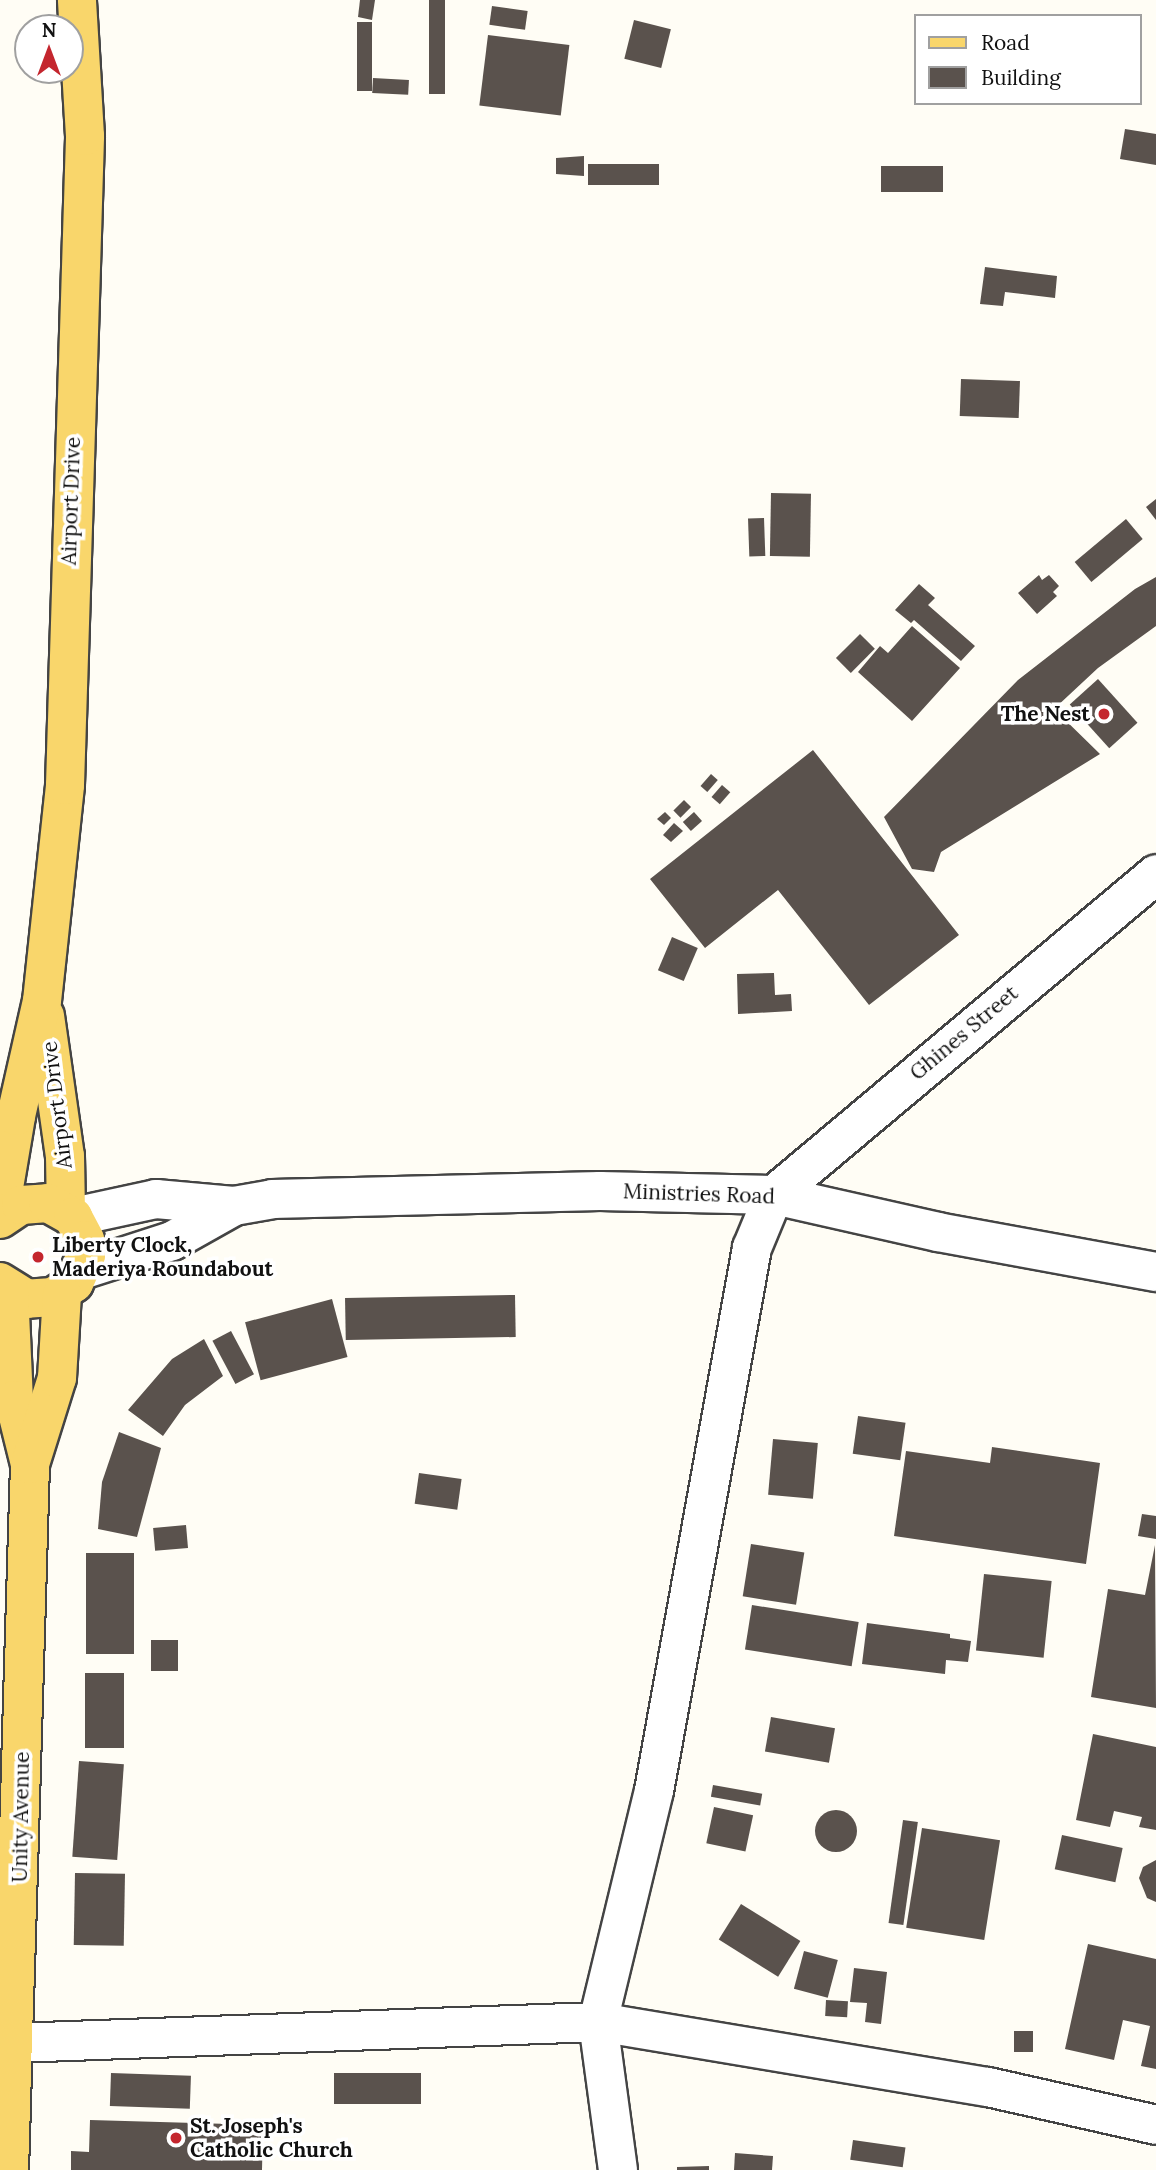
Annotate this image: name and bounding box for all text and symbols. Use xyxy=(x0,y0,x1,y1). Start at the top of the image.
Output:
north arrow xyxy=(14,14,84,84)
legend xyxy=(914,14,1142,105)
text: N xyxy=(42,18,56,42)
text: Road xyxy=(981,29,1030,56)
text: Building xyxy=(981,64,1061,91)
street label: Airport Drive xyxy=(56,436,86,566)
place label: The Nest xyxy=(1001,701,1090,727)
marker: The Nest xyxy=(1096,706,1112,722)
street label: Ghines Street xyxy=(905,980,1023,1086)
street label: Airport Drive xyxy=(37,1040,77,1170)
street label: Ministries Road xyxy=(623,1179,775,1209)
place label: Liberty Clock, Maderiya Roundabout xyxy=(52,1232,273,1282)
marker: Liberty Clock, Maderiya Roundabout xyxy=(30,1249,46,1265)
street label: Unity Avenue xyxy=(7,1751,35,1883)
place label: St. Joseph's Catholic Church xyxy=(190,2113,353,2163)
marker: St. Joseph's Catholic Church xyxy=(168,2130,184,2146)

